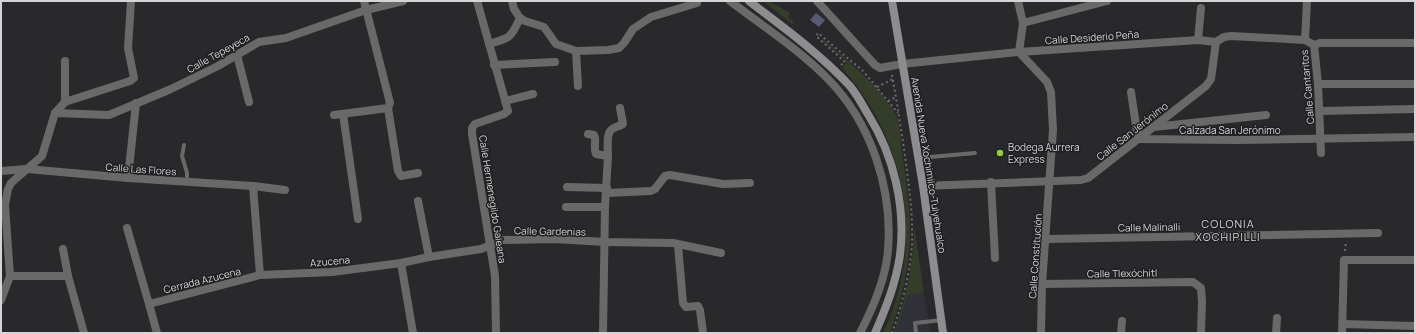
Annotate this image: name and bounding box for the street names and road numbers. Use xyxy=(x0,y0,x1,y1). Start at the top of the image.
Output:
street label: Calle Desiderio Peña xyxy=(1044,27,1140,47)
street label: Calle Tepeyeca xyxy=(184,30,252,76)
street label: Calle Cantaritos xyxy=(1297,49,1317,125)
street label: Avenida Nueva Xochimilco-Tulyehualco xyxy=(908,76,950,254)
street label: Calle San Jerónimo xyxy=(1093,99,1171,163)
street label: Calzada San Jerónimo xyxy=(1179,123,1281,137)
street label: Calle Hermenegildo Galeana xyxy=(476,134,510,264)
street label: Calle Las Flores xyxy=(105,160,177,178)
street label: Calle Constitución xyxy=(1025,213,1045,299)
street label: Calle Malinalli xyxy=(1118,219,1180,235)
street label: Calle Gardenias xyxy=(514,223,586,239)
street label: Azucena xyxy=(309,252,351,270)
street label: Cerrada Azucena xyxy=(162,264,242,296)
street label: Calle Tlexóchitl xyxy=(1087,265,1157,281)

